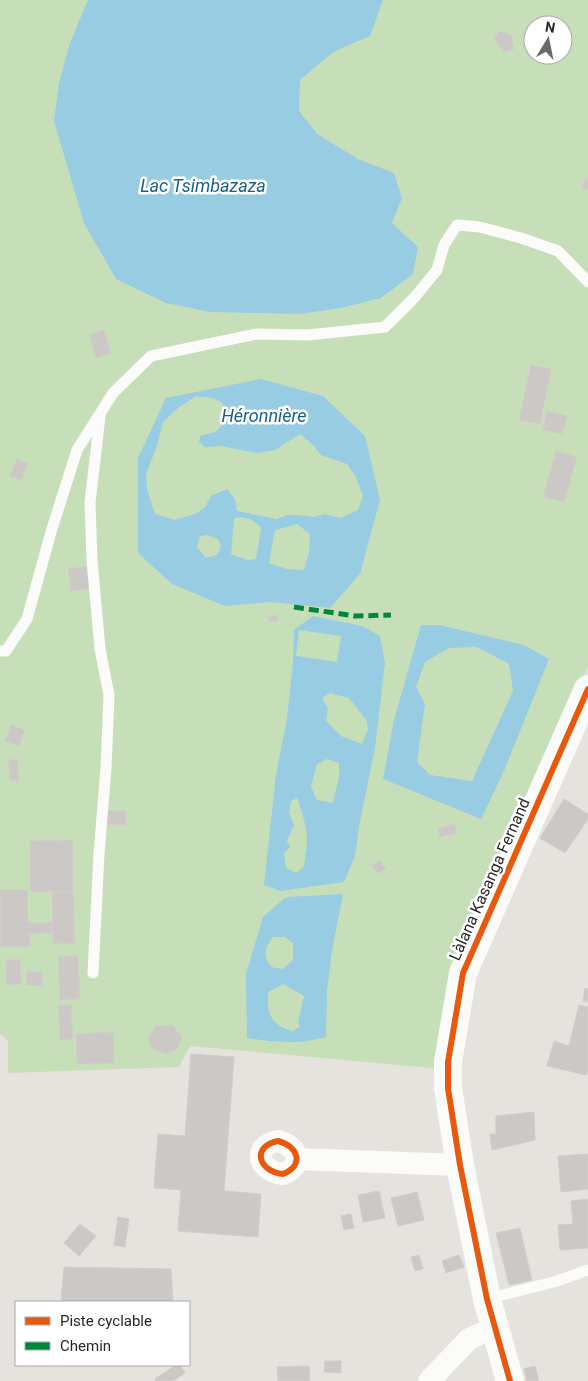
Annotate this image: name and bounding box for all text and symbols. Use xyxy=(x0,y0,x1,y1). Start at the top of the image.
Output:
north arrow xyxy=(523,15,573,65)
text: N xyxy=(544,18,557,36)
water label: Lac Tsimbazaza xyxy=(140,175,266,196)
water label: Héronnière xyxy=(221,405,307,426)
street label: Làlana Kasanga Fernand xyxy=(445,795,534,963)
legend xyxy=(15,1301,190,1366)
text: Piste cyclable xyxy=(60,1312,152,1330)
text: Chemin xyxy=(60,1337,111,1355)

